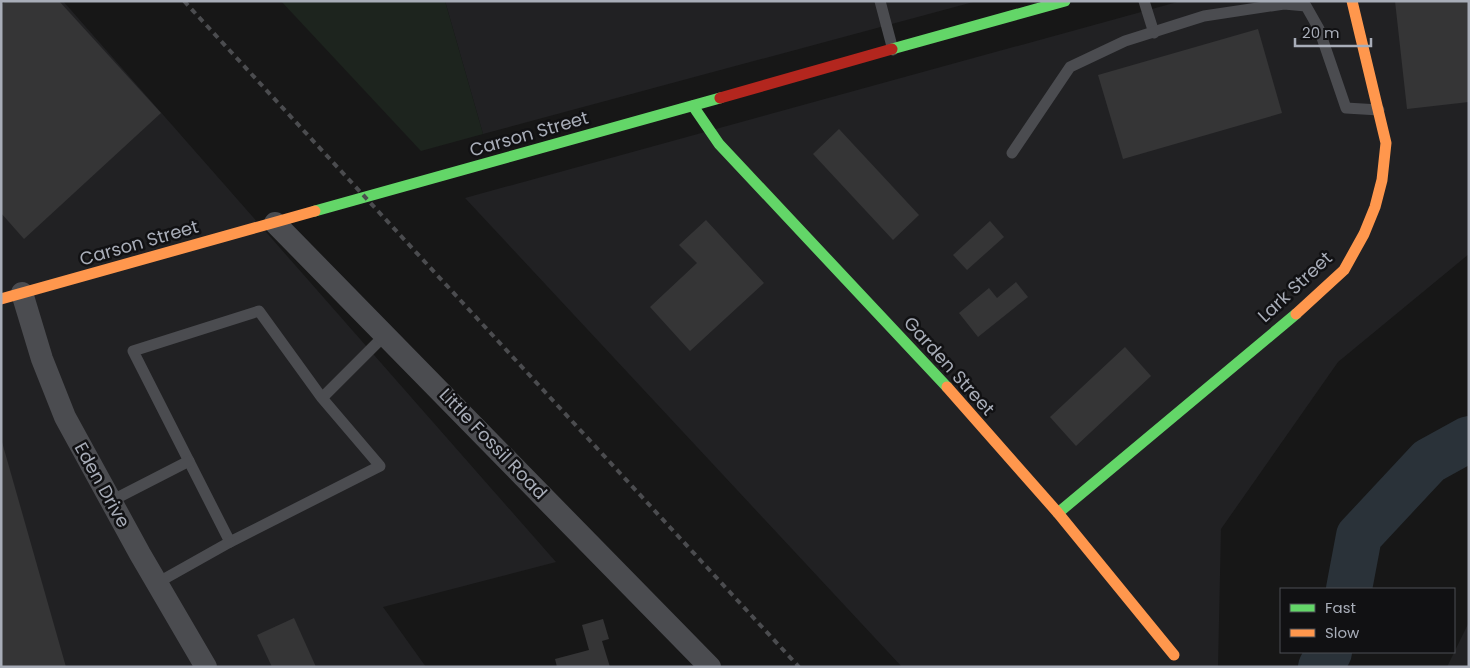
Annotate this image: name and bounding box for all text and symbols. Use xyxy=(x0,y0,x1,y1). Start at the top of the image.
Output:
scale bar xyxy=(1295,15,1371,47)
text: 20 m xyxy=(1302,22,1340,43)
street label: Carson Street xyxy=(466,105,591,162)
street label: Carson Street xyxy=(76,214,201,271)
street label: Lark Street xyxy=(1252,246,1337,328)
street label: Garden Street xyxy=(898,311,1001,421)
street label: Little Fossil Road xyxy=(434,383,553,505)
street label: Eden Drive xyxy=(69,438,136,532)
legend xyxy=(1280,588,1455,653)
text: Fast xyxy=(1325,597,1356,618)
text: Slow xyxy=(1325,622,1360,643)

